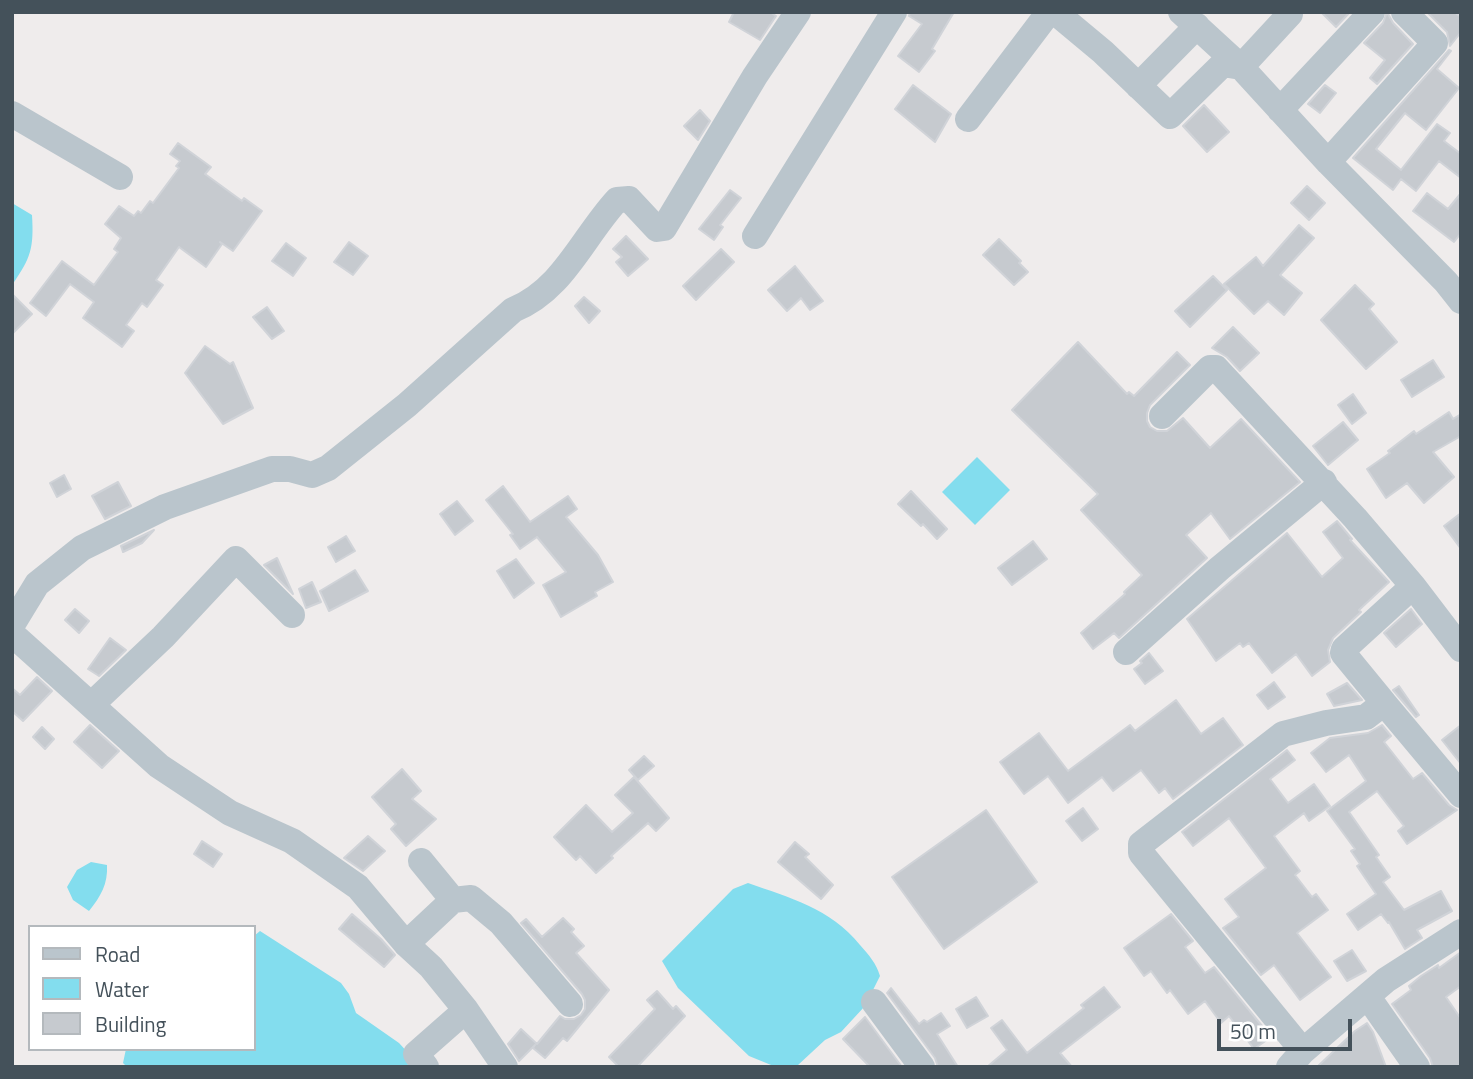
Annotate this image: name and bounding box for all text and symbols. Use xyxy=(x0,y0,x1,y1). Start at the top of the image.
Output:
legend xyxy=(28,925,256,1051)
text: Road xyxy=(95,938,140,970)
text: Water xyxy=(95,973,149,1005)
scale bar xyxy=(1221,1006,1356,1050)
text: Building xyxy=(95,1008,166,1040)
text: 50 m xyxy=(1230,1015,1276,1047)

